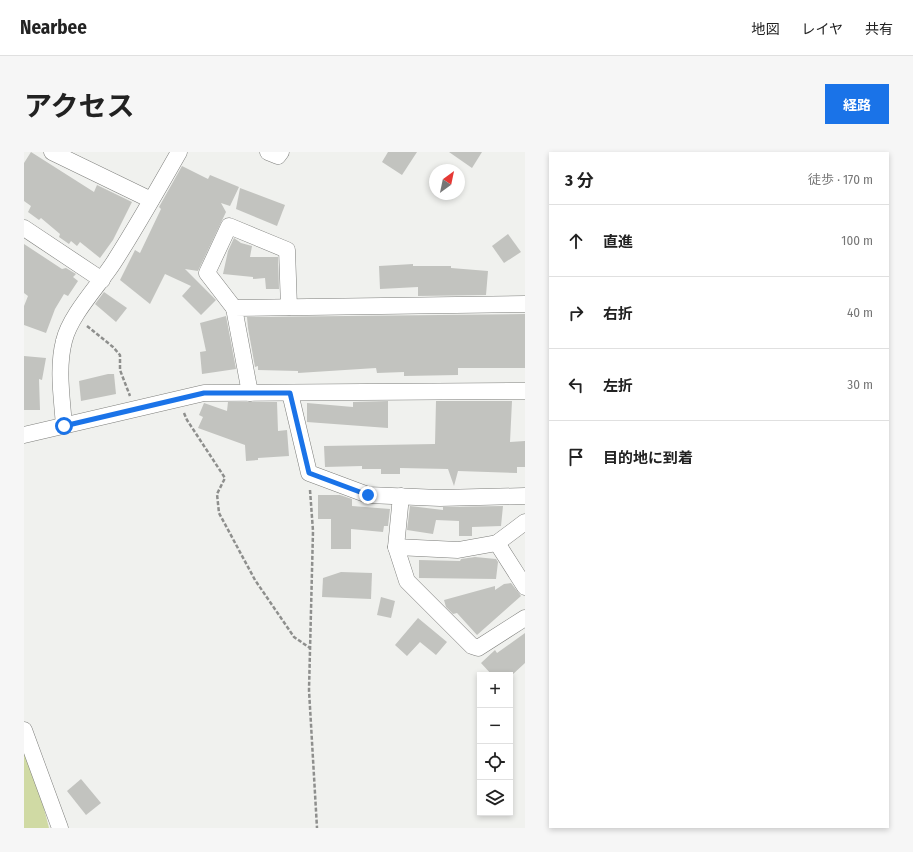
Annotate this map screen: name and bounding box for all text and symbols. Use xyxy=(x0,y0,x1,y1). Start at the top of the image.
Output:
text: Nearbee xyxy=(20,16,87,39)
text: 地図 xyxy=(751,21,779,38)
text: レイヤ xyxy=(801,21,843,38)
text: 共有 xyxy=(865,21,893,38)
button: 経路 xyxy=(825,84,889,124)
text: アクセス xyxy=(24,90,135,123)
north arrow xyxy=(429,164,465,200)
text: 3 分 xyxy=(565,170,594,191)
text: 徒歩 · 170 m xyxy=(808,172,873,187)
icon: ahead xyxy=(565,230,587,252)
text: 直進 xyxy=(603,233,633,251)
text: 100 m xyxy=(841,233,873,248)
icon: right xyxy=(565,302,587,324)
text: 右折 xyxy=(603,305,633,323)
text: 40 m xyxy=(847,305,873,320)
icon: left xyxy=(565,374,587,396)
text: 左折 xyxy=(603,377,633,395)
text: 30 m xyxy=(847,377,873,392)
route start xyxy=(55,417,73,435)
icon: arrive xyxy=(565,446,587,468)
text: 目的地に到着 xyxy=(603,449,693,467)
route end xyxy=(359,486,377,504)
map controls xyxy=(477,672,513,816)
button: + xyxy=(477,672,513,708)
button: − xyxy=(477,708,513,744)
button: locate xyxy=(477,744,513,780)
button: layers xyxy=(477,780,513,816)

